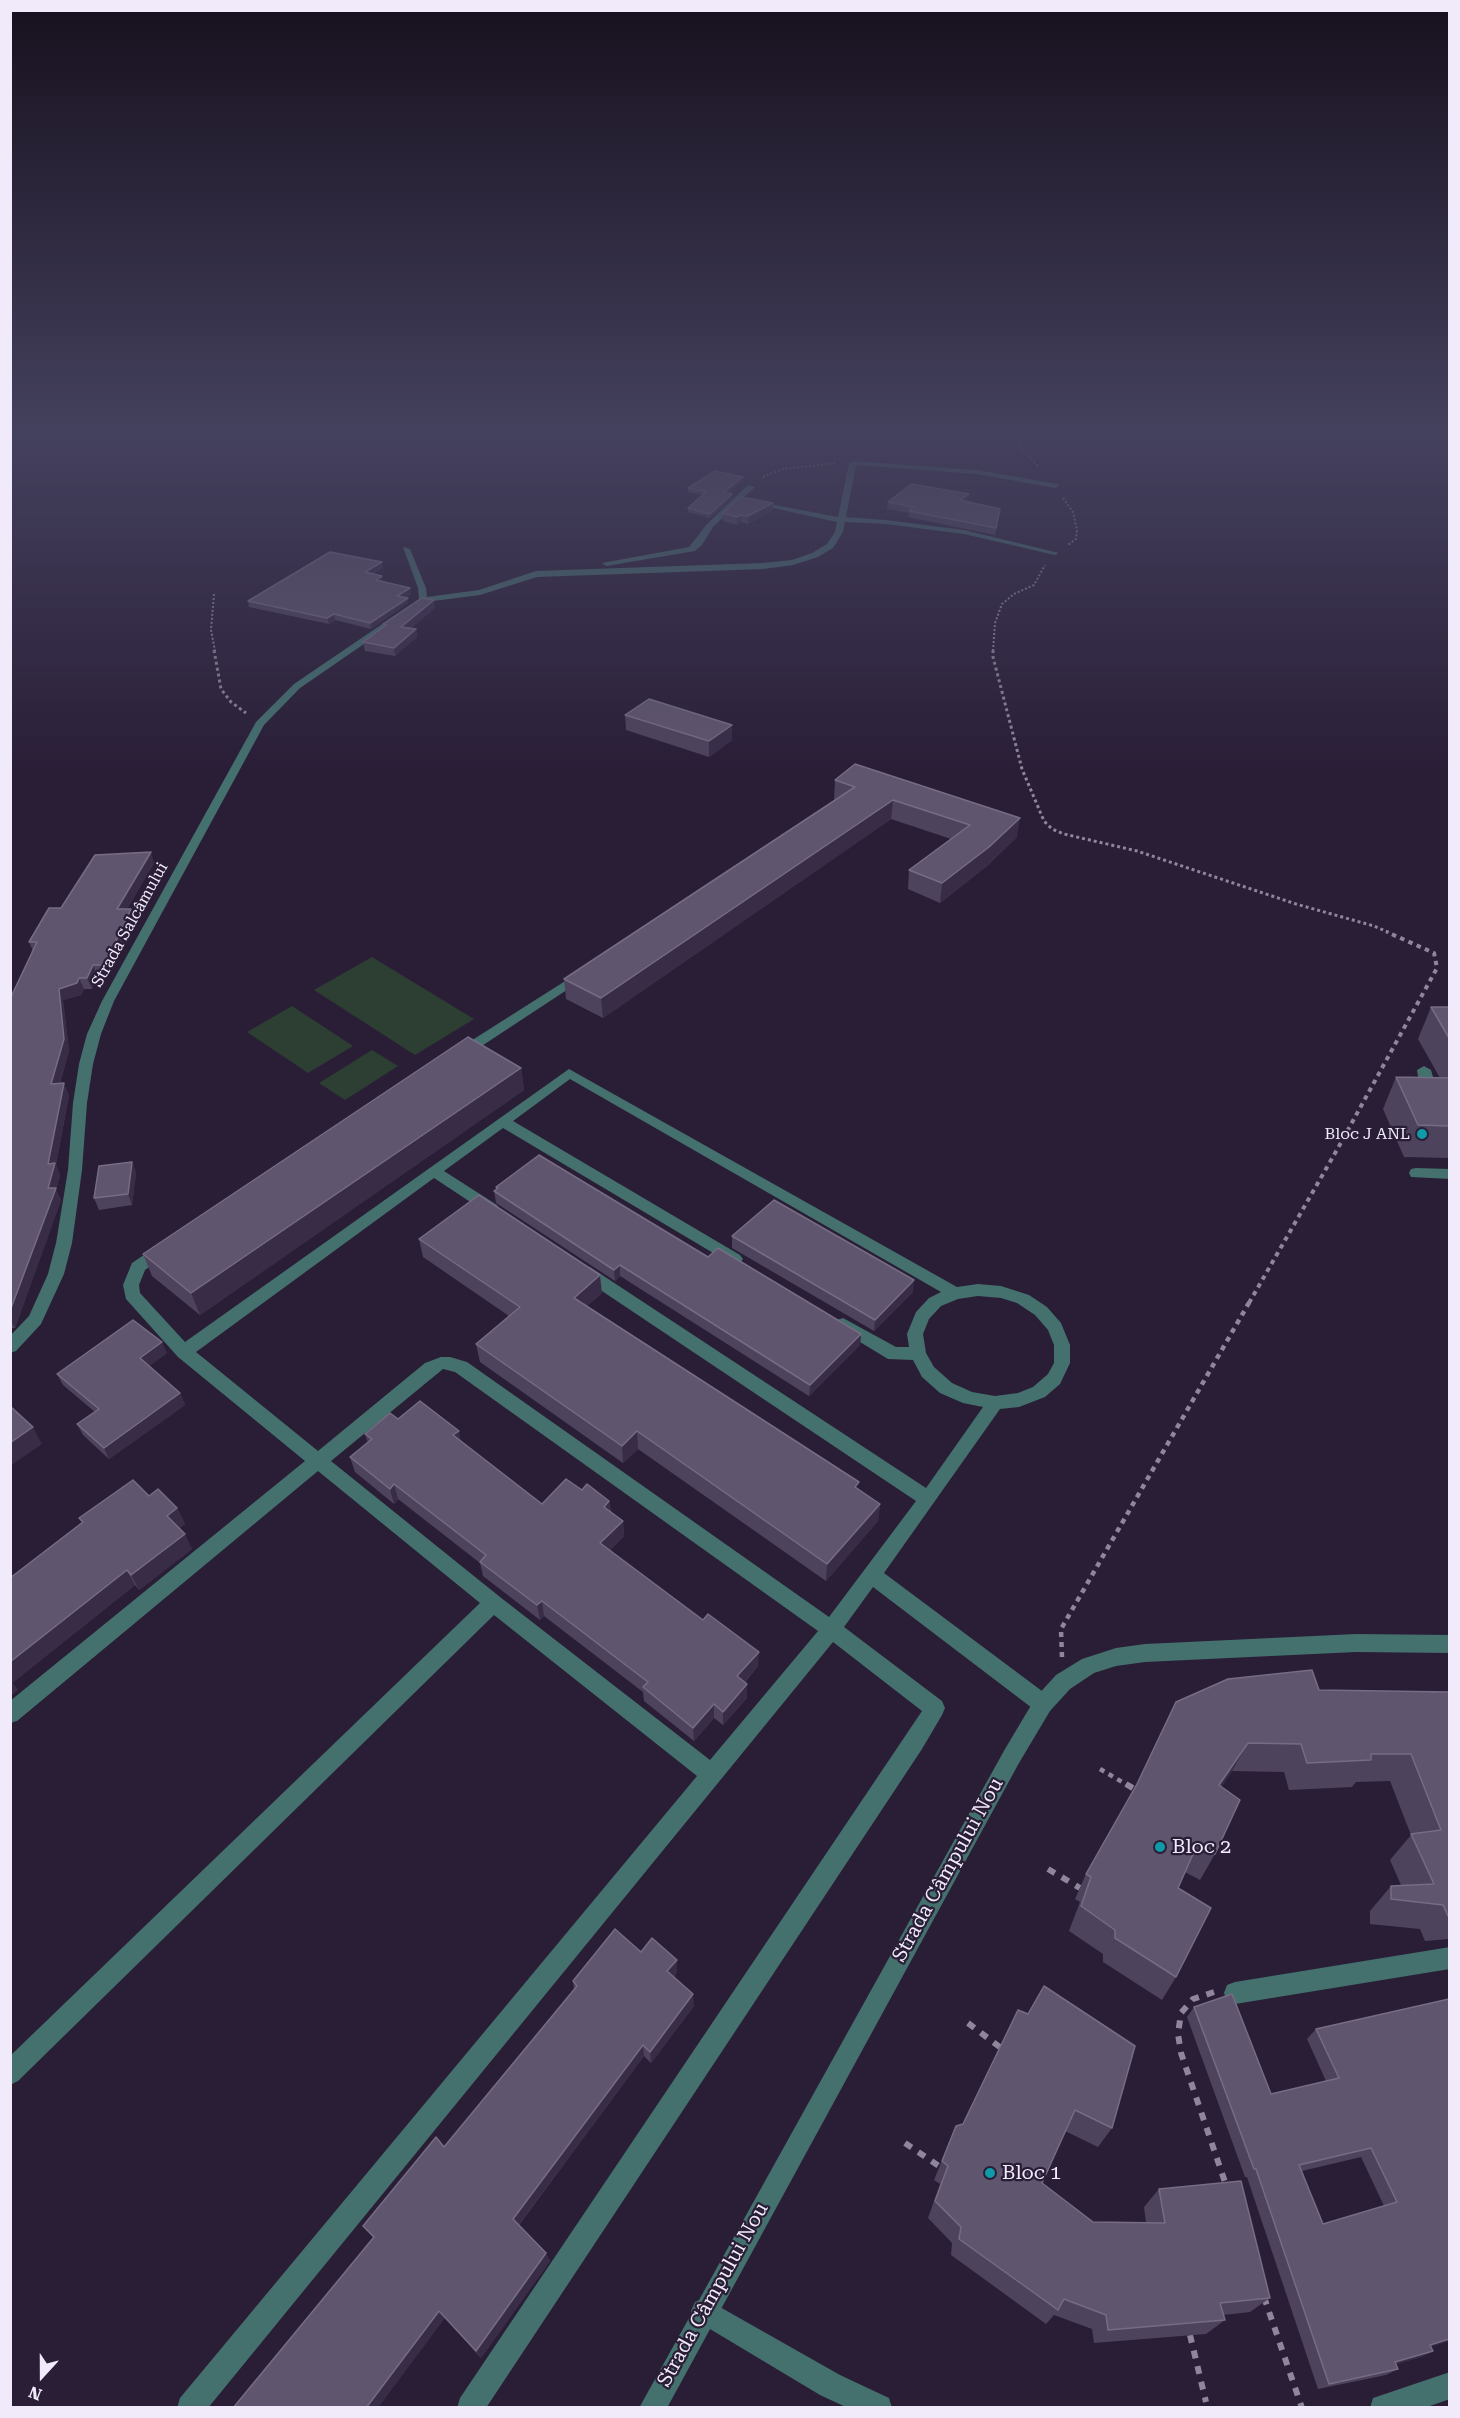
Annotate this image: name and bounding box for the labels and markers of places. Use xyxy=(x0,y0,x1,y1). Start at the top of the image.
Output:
place label: Bloc J ANL xyxy=(1325,1124,1410,1144)
marker: Bloc J ANL xyxy=(1415,1127,1429,1141)
place label: Bloc 2 xyxy=(1172,1835,1231,1859)
marker: Bloc 2 xyxy=(1153,1840,1167,1854)
place label: Bloc 1 xyxy=(1002,2161,1061,2185)
marker: Bloc 1 xyxy=(983,2166,997,2180)

